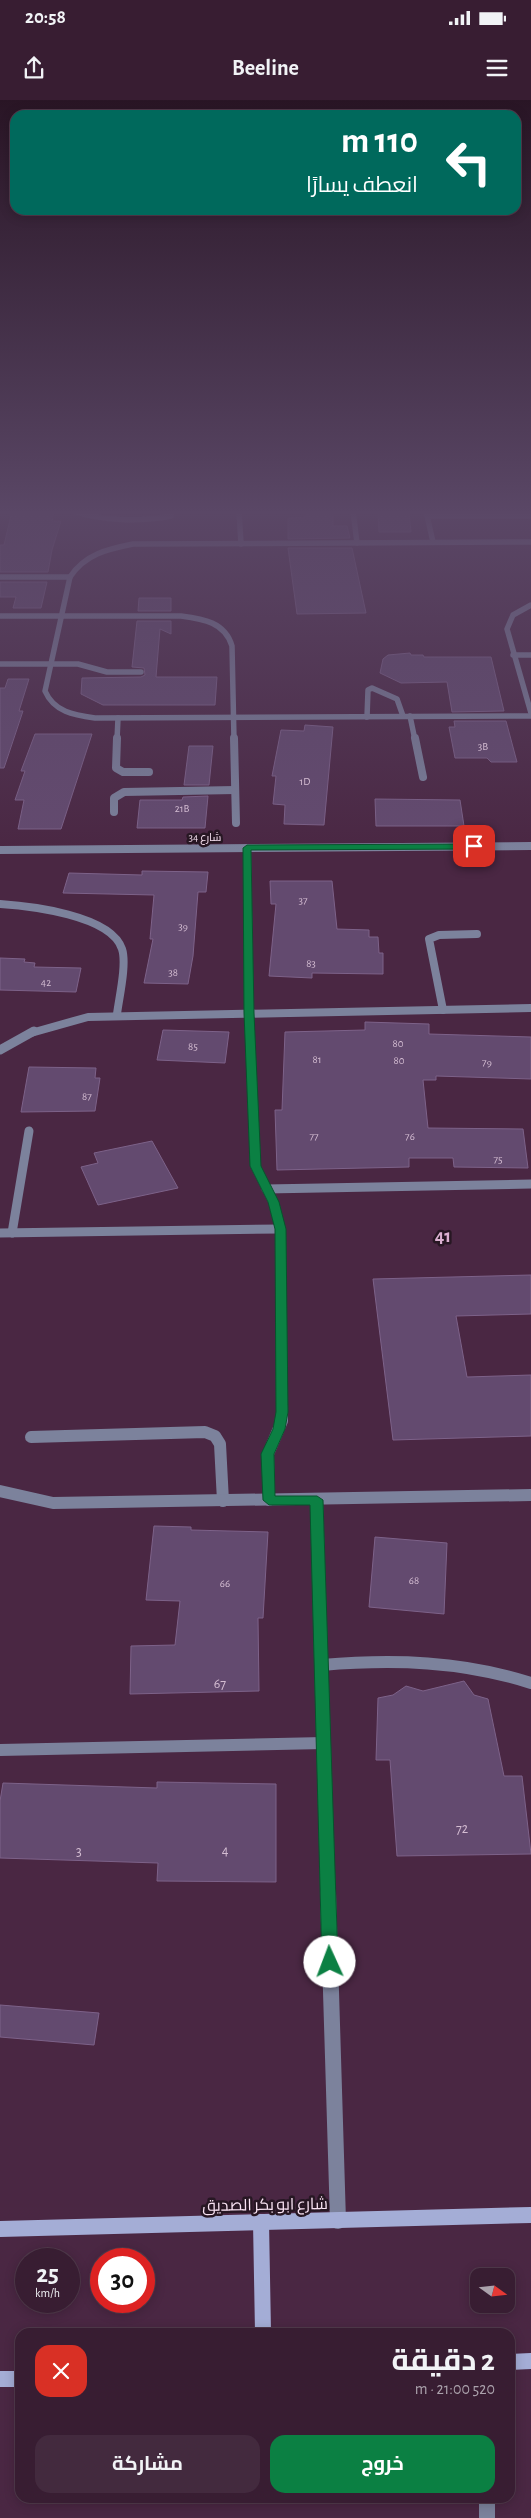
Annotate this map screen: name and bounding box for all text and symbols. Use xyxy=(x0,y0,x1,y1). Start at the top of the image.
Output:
text: 20:58 xyxy=(25,8,66,27)
icon: share xyxy=(20,54,48,82)
icon: menu xyxy=(483,54,511,82)
text: Beeline xyxy=(232,57,299,79)
text: 110 m xyxy=(341,124,418,159)
icon: left xyxy=(436,130,501,195)
text: انعطف يسارًا xyxy=(306,174,418,196)
house number: 3B xyxy=(478,741,488,752)
house number: 1D xyxy=(300,776,310,787)
house number: 21B xyxy=(175,803,189,814)
pin xyxy=(453,825,495,867)
street label: شارع 34 xyxy=(189,832,221,845)
icon: arrive xyxy=(460,832,488,860)
house number: 37 xyxy=(298,895,308,906)
house number: 39 xyxy=(178,921,188,932)
house number: 83 xyxy=(306,958,316,969)
house number: 38 xyxy=(168,967,178,978)
house number: 42 xyxy=(41,977,51,988)
house number: 80 xyxy=(392,1038,404,1049)
house number: 85 xyxy=(188,1041,198,1052)
house number: 81 xyxy=(313,1054,322,1065)
house number: 80 xyxy=(393,1055,405,1066)
house number: 79 xyxy=(482,1057,492,1068)
house number: 87 xyxy=(82,1091,92,1102)
house number: 77 xyxy=(309,1131,319,1142)
house number: 76 xyxy=(405,1131,415,1142)
house number: 75 xyxy=(493,1154,503,1165)
district label: 41 xyxy=(435,1227,451,1246)
house number: 68 xyxy=(409,1575,419,1586)
house number: 66 xyxy=(220,1578,230,1589)
house number: 67 xyxy=(214,1677,226,1691)
house number: 72 xyxy=(456,1822,468,1836)
house number: 4 xyxy=(222,1844,229,1858)
house number: 3 xyxy=(76,1845,82,1859)
position arrow xyxy=(303,1935,355,1987)
street label: شارع ابو بكر الصديق xyxy=(202,2195,328,2217)
speed limit sign: 30 xyxy=(90,2248,155,2313)
text: 25 xyxy=(36,2262,59,2287)
north arrow xyxy=(470,2268,515,2312)
map controls xyxy=(470,2268,515,2313)
text: km/h xyxy=(35,2287,60,2299)
button: close xyxy=(35,2345,87,2397)
text: 2 دقيقة xyxy=(392,2346,495,2376)
text: 520 m · 21:00 xyxy=(415,2381,495,2397)
button: مشاركة xyxy=(35,2435,260,2493)
button: خروج xyxy=(270,2435,495,2493)

